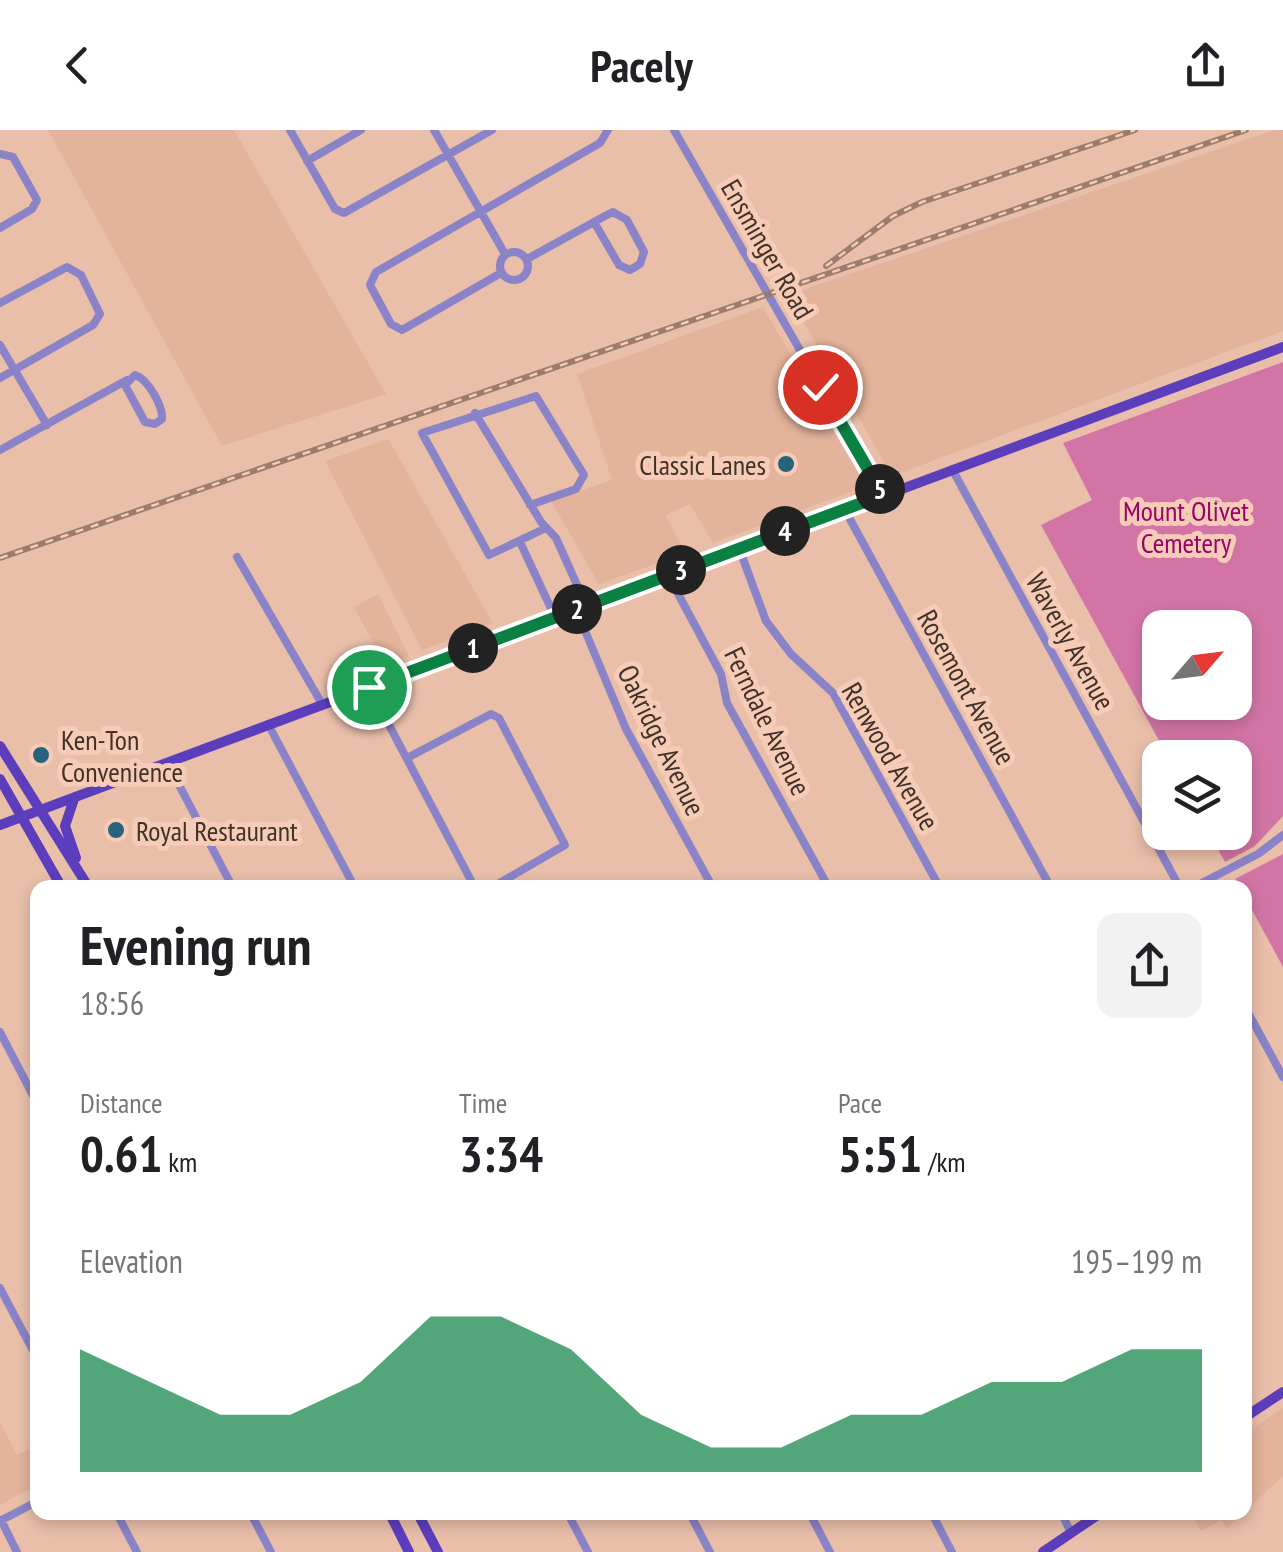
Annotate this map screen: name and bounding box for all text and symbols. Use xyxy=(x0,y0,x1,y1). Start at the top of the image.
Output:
text: Pacely xyxy=(590,36,693,94)
icon: back xyxy=(50,38,105,93)
icon: share xyxy=(1178,38,1233,93)
street label: Ensminger Road xyxy=(713,172,823,326)
pin xyxy=(778,345,863,430)
icon: check xyxy=(793,360,848,415)
place label: Classic Lanes xyxy=(639,446,766,483)
marker: Classic Lanes xyxy=(775,453,797,475)
pin: 5 xyxy=(855,464,905,514)
text: 5 xyxy=(873,470,887,507)
park label: Mount Olivet Cemetery xyxy=(1123,492,1249,561)
pin: 4 xyxy=(760,506,810,556)
text: 4 xyxy=(778,512,792,549)
pin: 3 xyxy=(656,545,706,595)
text: 3 xyxy=(674,551,688,588)
street label: Waverly Avenue xyxy=(1018,566,1124,716)
pin: 2 xyxy=(552,584,602,634)
text: 2 xyxy=(570,590,584,627)
street label: Rosemont Avenue xyxy=(909,603,1025,771)
north arrow xyxy=(1142,610,1252,720)
map controls xyxy=(1142,610,1252,850)
pin: 1 xyxy=(448,623,498,673)
text: 1 xyxy=(466,629,480,666)
street label: Ferndale Avenue xyxy=(716,641,820,801)
pin xyxy=(327,645,412,730)
street label: Oakridge Avenue xyxy=(610,659,714,821)
icon: arrive xyxy=(342,660,397,715)
street label: Renwood Avenue xyxy=(834,675,948,837)
place label: Ken-Ton Convenience xyxy=(61,721,183,790)
button: layers xyxy=(1142,740,1252,850)
marker: Ken-Ton Convenience xyxy=(30,744,52,766)
place label: Royal Restaurant xyxy=(136,812,298,849)
marker: Royal Restaurant xyxy=(105,819,127,841)
text: Evening run xyxy=(80,909,312,980)
button: share xyxy=(1097,913,1202,1018)
text: 18:56 xyxy=(80,982,144,1024)
text: Distance xyxy=(80,1084,163,1121)
text: Time xyxy=(459,1084,507,1121)
text: Pace xyxy=(838,1084,882,1121)
text: 0.61 xyxy=(80,1121,162,1186)
text: 3:34 xyxy=(459,1121,543,1186)
text: 5:51 xyxy=(838,1121,922,1186)
text: km xyxy=(162,1143,197,1180)
text: /km xyxy=(922,1143,966,1180)
text: Elevation xyxy=(80,1240,183,1282)
text: 195–199 m xyxy=(1071,1240,1202,1282)

